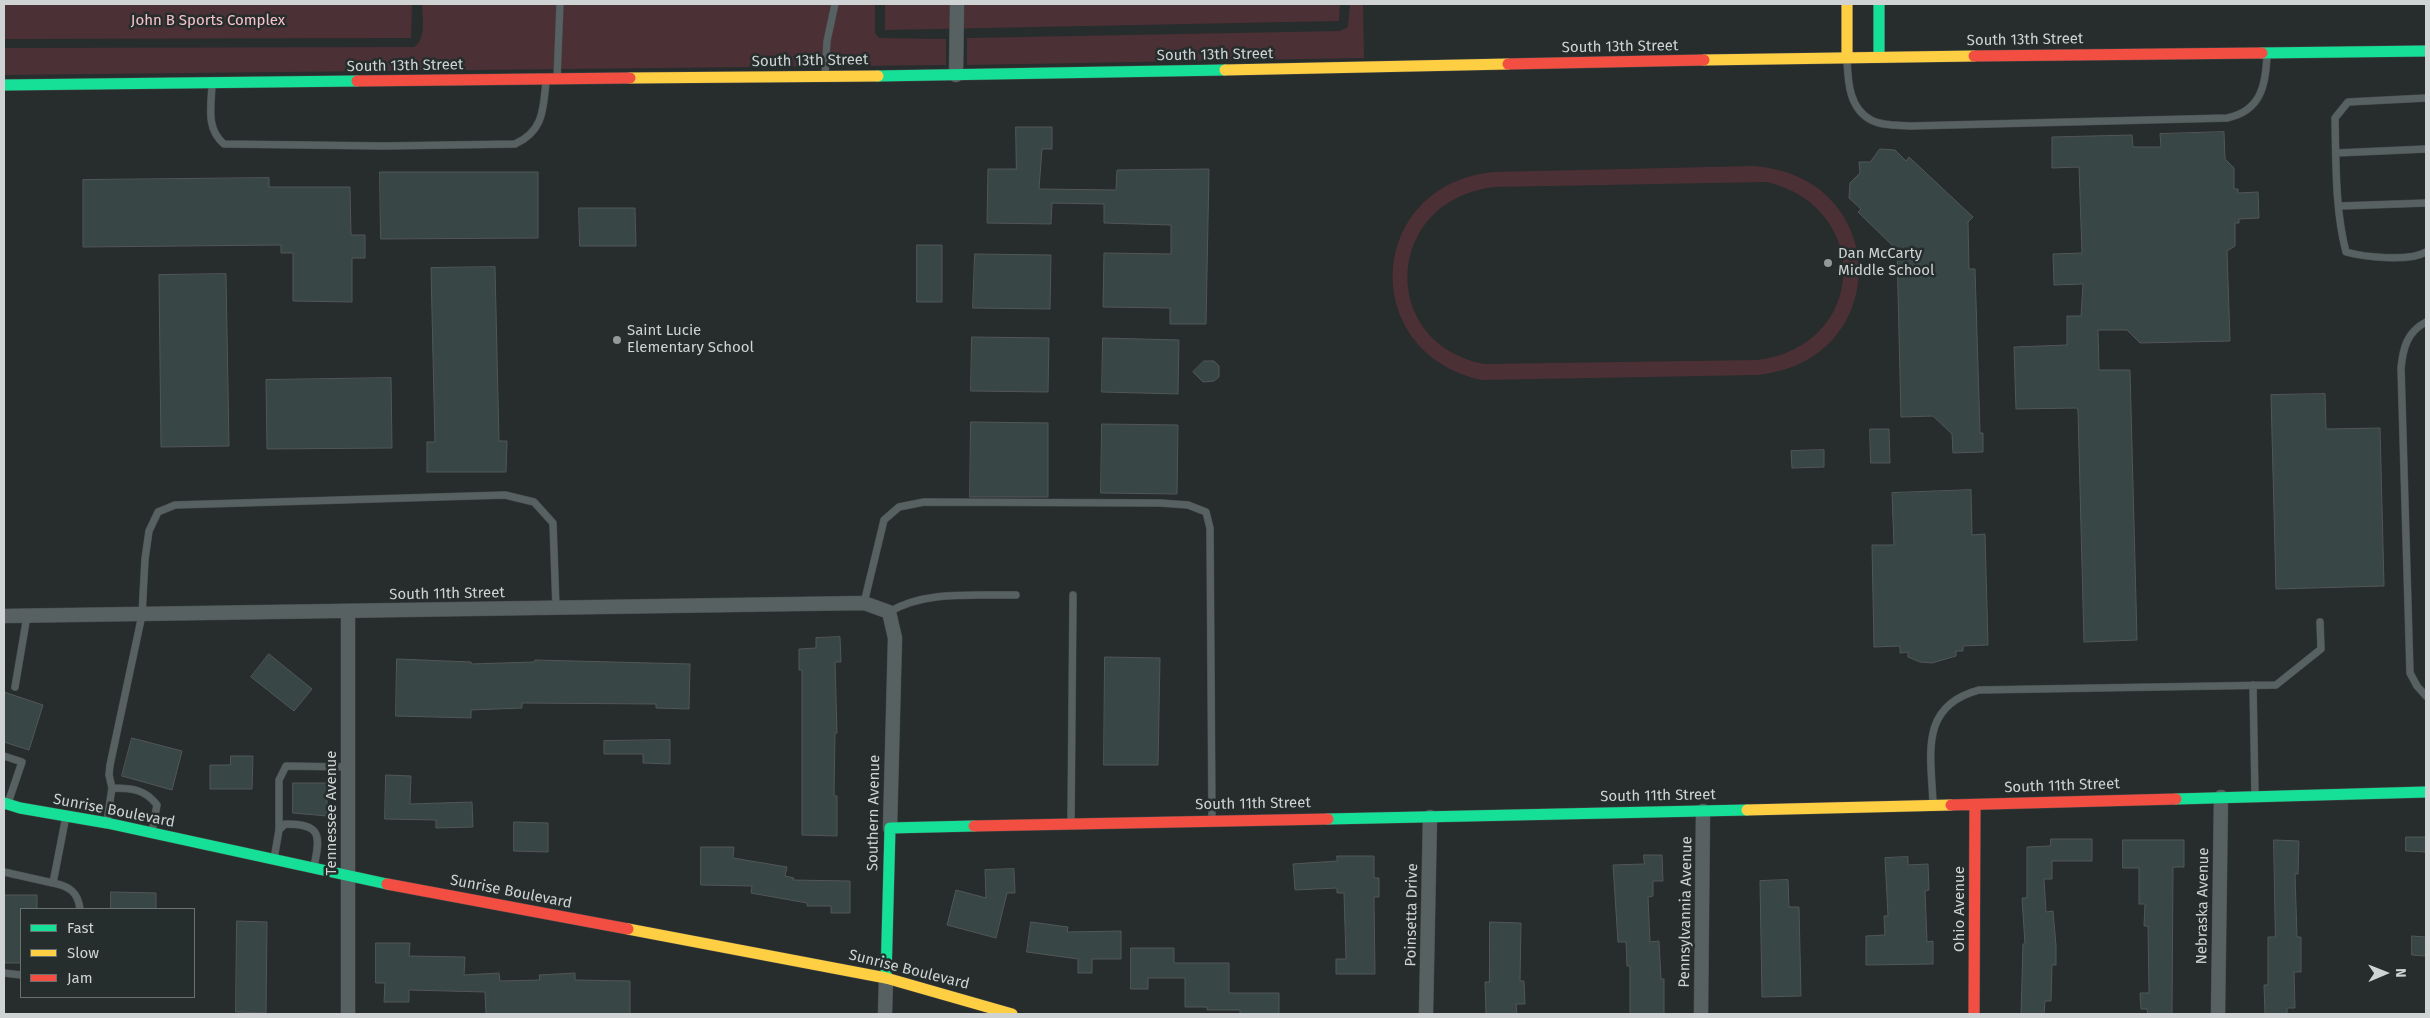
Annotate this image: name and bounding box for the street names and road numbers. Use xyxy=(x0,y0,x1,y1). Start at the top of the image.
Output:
street label: South 13th Street xyxy=(1967,30,2083,50)
street label: South 13th Street xyxy=(1562,37,1678,57)
street label: South 13th Street xyxy=(1157,45,1273,65)
street label: South 13th Street xyxy=(752,51,868,71)
street label: South 13th Street xyxy=(347,56,463,76)
street label: South 11th Street xyxy=(389,584,505,604)
street label: Tennessee Avenue xyxy=(323,751,341,875)
street label: Southern Avenue xyxy=(864,755,884,871)
street label: South 11th Street xyxy=(2004,775,2120,797)
street label: South 11th Street xyxy=(1600,786,1716,806)
street label: Sunrise Boulevard xyxy=(52,790,176,832)
street label: South 11th Street xyxy=(1195,794,1311,814)
street label: Pennsylvannia Avenue xyxy=(1676,836,1696,988)
street label: Nebraska Avenue xyxy=(2193,847,2213,965)
street label: Poinsetta Drive xyxy=(1402,863,1422,967)
street label: Ohio Avenue xyxy=(1951,866,1969,952)
street label: Sunrise Boulevard xyxy=(449,871,573,913)
street label: Sunrise Boulevard xyxy=(847,946,971,994)

